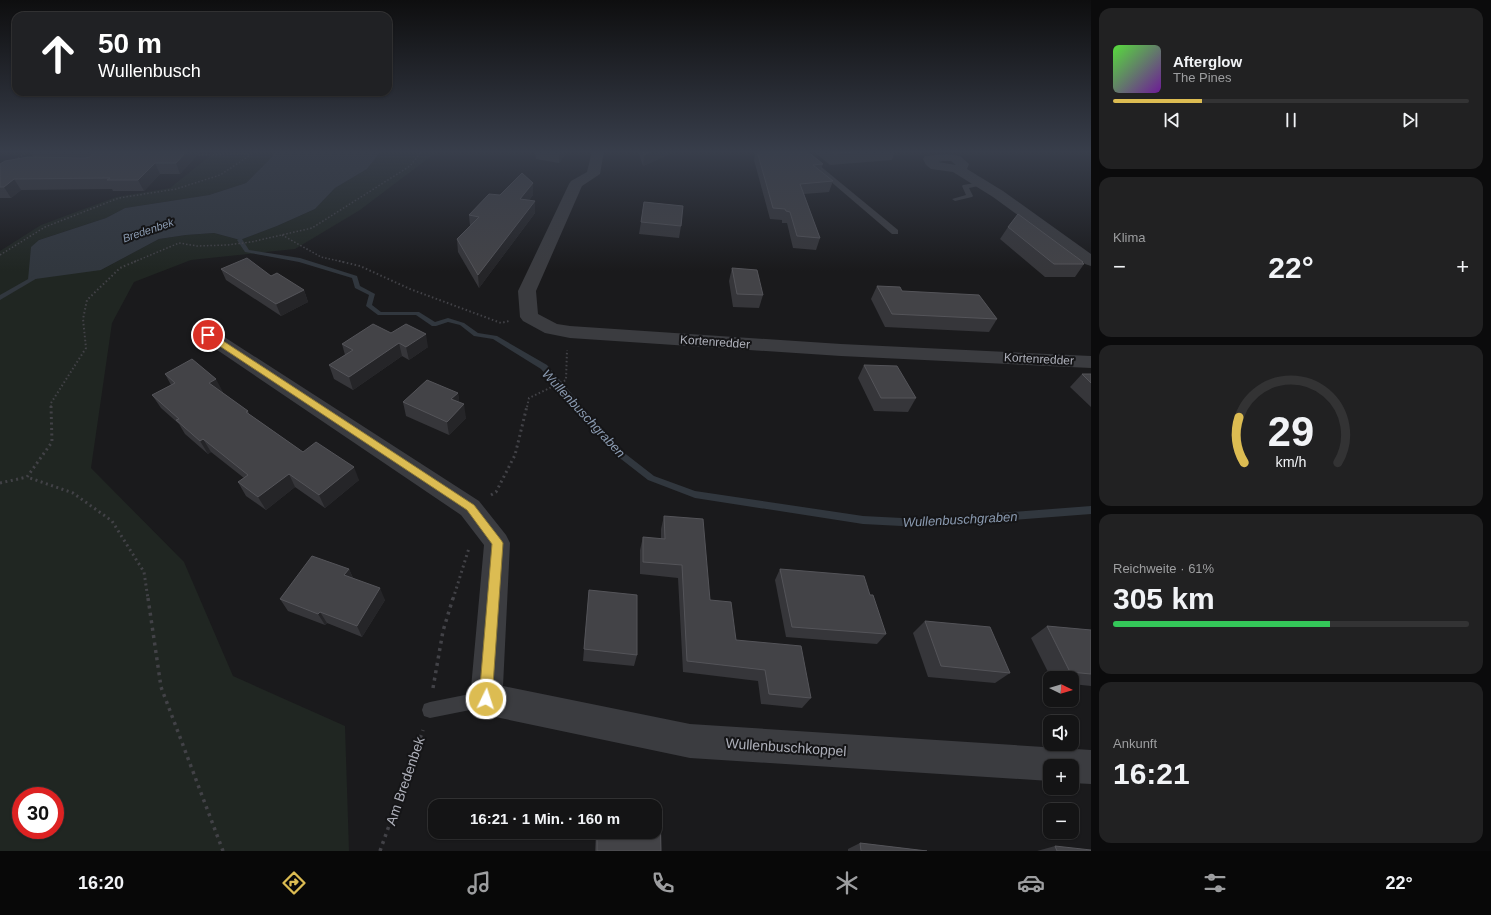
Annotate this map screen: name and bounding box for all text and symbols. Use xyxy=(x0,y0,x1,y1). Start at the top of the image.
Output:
icon: ahead xyxy=(32,28,84,80)
text: 50 m xyxy=(98,28,162,59)
text: Afterglow xyxy=(1173,53,1242,70)
text: Wullenbusch xyxy=(98,61,201,81)
text: The Pines xyxy=(1173,70,1232,85)
icon: previous xyxy=(1161,109,1183,131)
icon: pause xyxy=(1280,109,1302,131)
icon: next xyxy=(1399,109,1421,131)
water label: Bredenbek xyxy=(121,216,176,244)
text: Klima xyxy=(1113,230,1146,245)
text: 22° xyxy=(1268,251,1314,284)
text: − xyxy=(1113,254,1126,279)
text: + xyxy=(1456,254,1469,279)
pin xyxy=(191,318,225,352)
icon: arrive xyxy=(197,324,219,346)
street label: Kortenredder xyxy=(680,333,750,351)
street label: Kortenredder xyxy=(1004,350,1074,368)
water label: Wullenbuschgraben xyxy=(539,366,628,460)
text: 29 xyxy=(1268,408,1314,455)
text: km/h xyxy=(1276,454,1307,470)
water label: Wullenbuschgraben xyxy=(902,509,1018,530)
text: Reichweite · 61% xyxy=(1113,561,1214,576)
text: 305 km xyxy=(1113,582,1215,615)
north arrow xyxy=(1043,671,1079,707)
map controls xyxy=(1043,671,1079,839)
position arrow xyxy=(465,678,507,720)
button: sound xyxy=(1043,715,1079,751)
street label: Am Bredenbek xyxy=(382,734,428,827)
street label: Wullenbuschkoppel xyxy=(725,735,847,759)
text: Ankunft xyxy=(1113,736,1157,751)
text: 16:21 xyxy=(1113,757,1190,790)
button: + xyxy=(1043,759,1079,795)
speed limit sign: 30 xyxy=(12,787,64,839)
button: − xyxy=(1043,803,1079,839)
text: 16:21 · 1 Min. · 160 m xyxy=(470,810,620,827)
icon: directions xyxy=(280,869,308,897)
icon: music xyxy=(465,869,493,897)
icon: phone xyxy=(649,869,677,897)
icon: climate xyxy=(833,869,861,897)
icon: car xyxy=(1017,869,1045,897)
icon: filters xyxy=(1201,869,1229,897)
text: 16:20 xyxy=(78,873,124,893)
text: 22° xyxy=(1386,873,1413,893)

